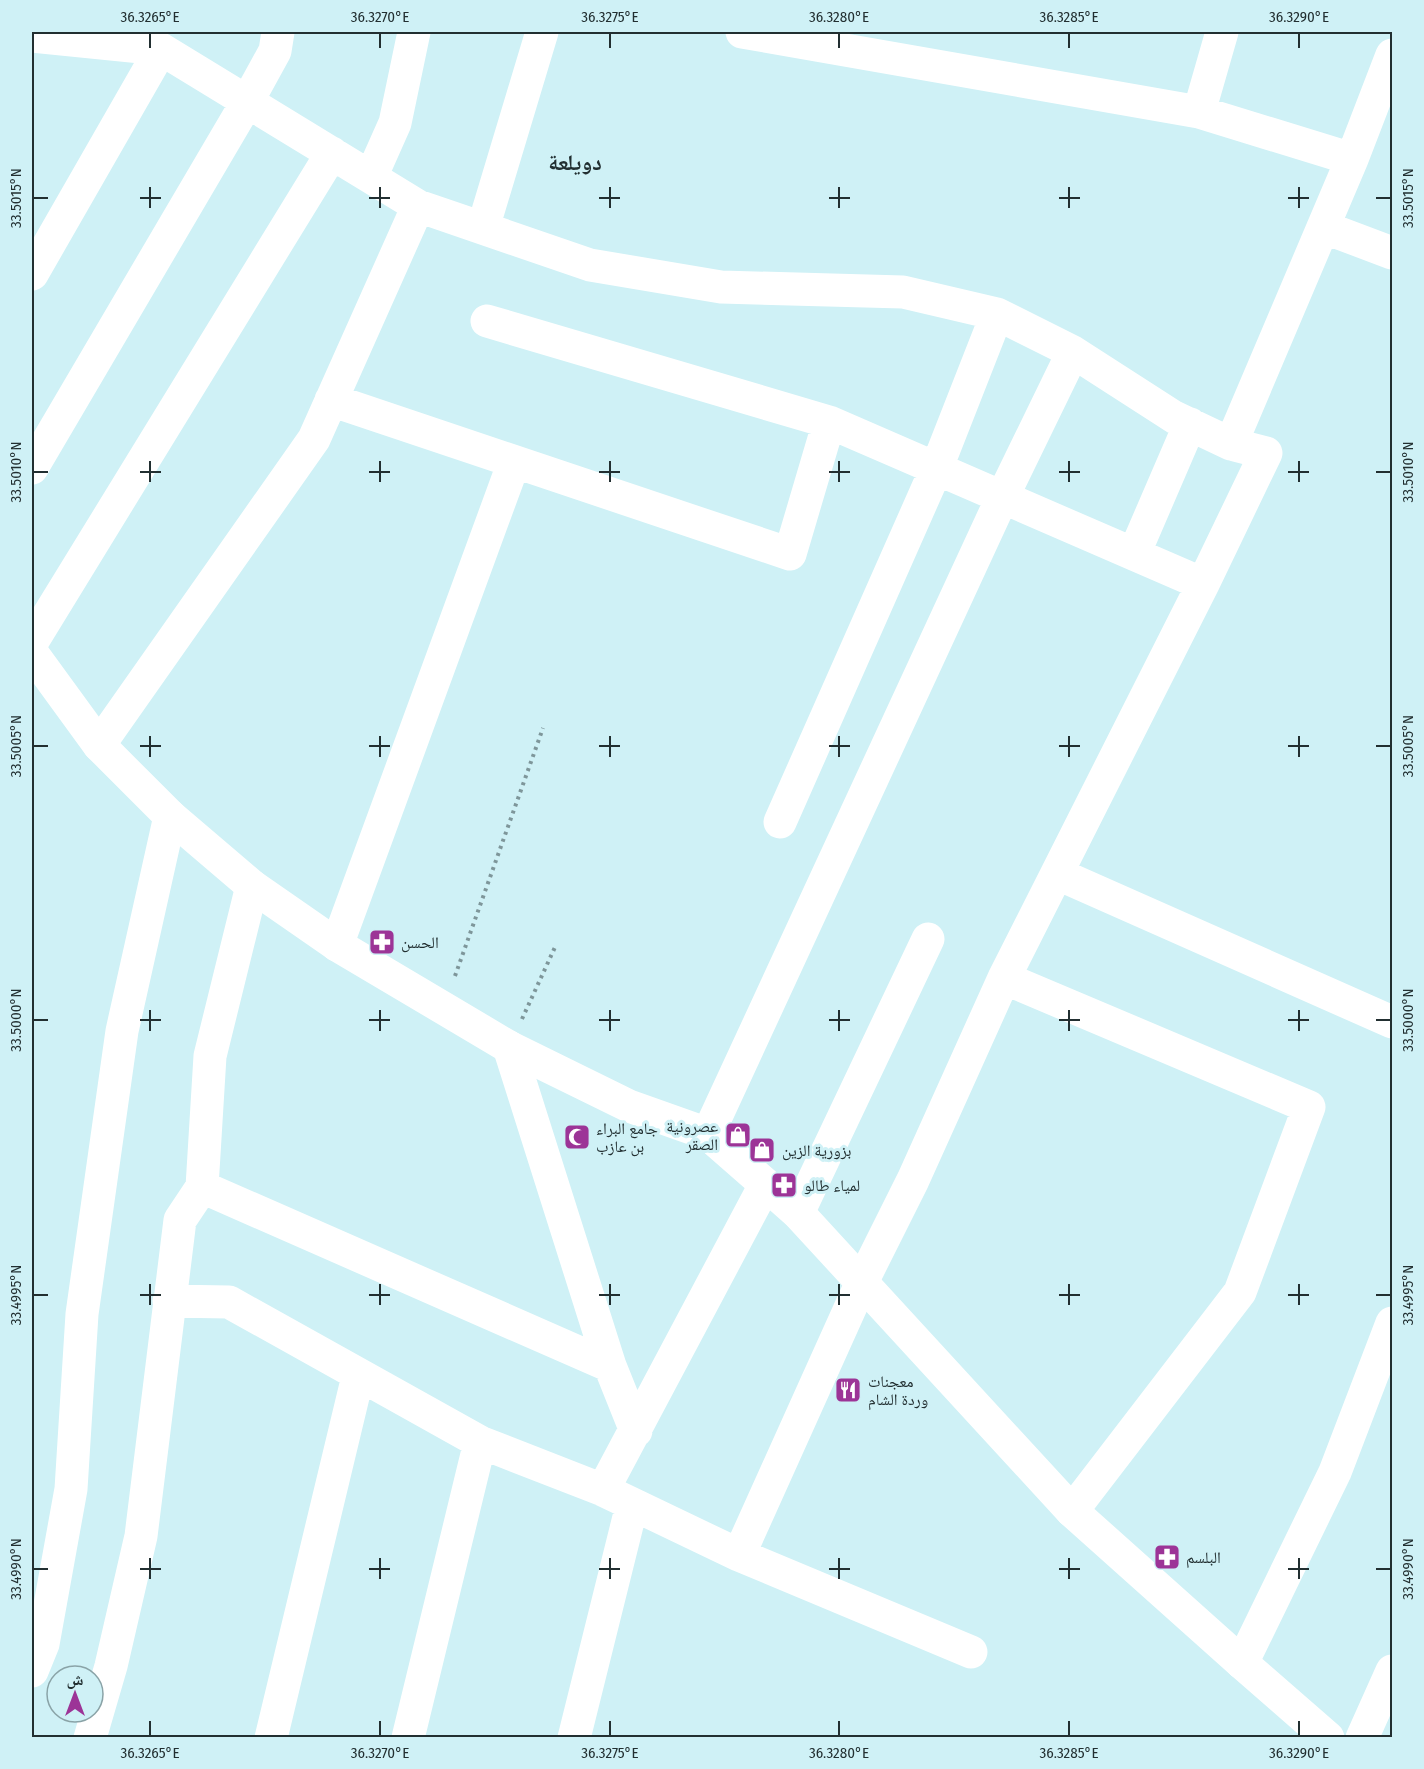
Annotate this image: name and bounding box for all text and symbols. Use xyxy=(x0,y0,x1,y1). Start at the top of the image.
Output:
text: 36.3265°E xyxy=(121,8,179,26)
text: 36.3270°E xyxy=(351,8,409,26)
text: 36.3275°E xyxy=(581,8,639,26)
text: 36.3280°E xyxy=(809,8,869,26)
text: 36.3285°E xyxy=(1039,8,1099,26)
text: 36.3290°E xyxy=(1269,8,1329,26)
district label: دويلعة xyxy=(548,149,602,176)
text: 33.5015°N xyxy=(7,168,25,228)
text: 33.5015°N xyxy=(1399,168,1417,228)
text: 33.5010°N xyxy=(7,442,25,503)
text: 33.5010°N xyxy=(1399,442,1417,503)
text: 33.5005°N xyxy=(7,715,25,777)
text: 33.5005°N xyxy=(1399,715,1417,777)
pharmacy icon: الحسن xyxy=(367,927,397,957)
place label: الحسن xyxy=(401,933,439,953)
text: 33.5000°N xyxy=(7,988,25,1052)
text: 33.5000°N xyxy=(1399,988,1417,1052)
place label: عصرونية الصقر xyxy=(666,1117,718,1154)
place label: جامع البراء بن عازب xyxy=(596,1119,658,1157)
shop icon: عصرونية الصقر xyxy=(723,1120,753,1150)
mosque icon: جامع البراء بن عازب xyxy=(562,1122,592,1152)
shop icon: بزورية الزين xyxy=(747,1135,777,1165)
place label: بزورية الزين xyxy=(782,1141,852,1161)
pharmacy icon: لمياء طالو xyxy=(769,1170,799,1200)
place label: لمياء طالو xyxy=(804,1176,860,1195)
text: 33.4995°N xyxy=(7,1265,25,1325)
text: 33.4995°N xyxy=(1399,1265,1417,1325)
place label: معجنات وردة الشام xyxy=(868,1372,928,1410)
restaurant icon: معجنات وردة الشام xyxy=(833,1375,863,1405)
text: 33.4990°N xyxy=(7,1538,25,1600)
text: 33.4990°N xyxy=(1399,1538,1417,1600)
pharmacy icon: البلسم xyxy=(1152,1542,1182,1572)
place label: البلسم xyxy=(1186,1548,1221,1568)
north arrow xyxy=(45,1664,105,1724)
text: ش xyxy=(67,1670,84,1689)
text: 36.3265°E xyxy=(121,1744,179,1762)
text: 36.3270°E xyxy=(351,1744,409,1762)
text: 36.3275°E xyxy=(581,1744,639,1762)
text: 36.3280°E xyxy=(809,1744,869,1762)
text: 36.3285°E xyxy=(1039,1744,1099,1762)
text: 36.3290°E xyxy=(1269,1744,1329,1762)

